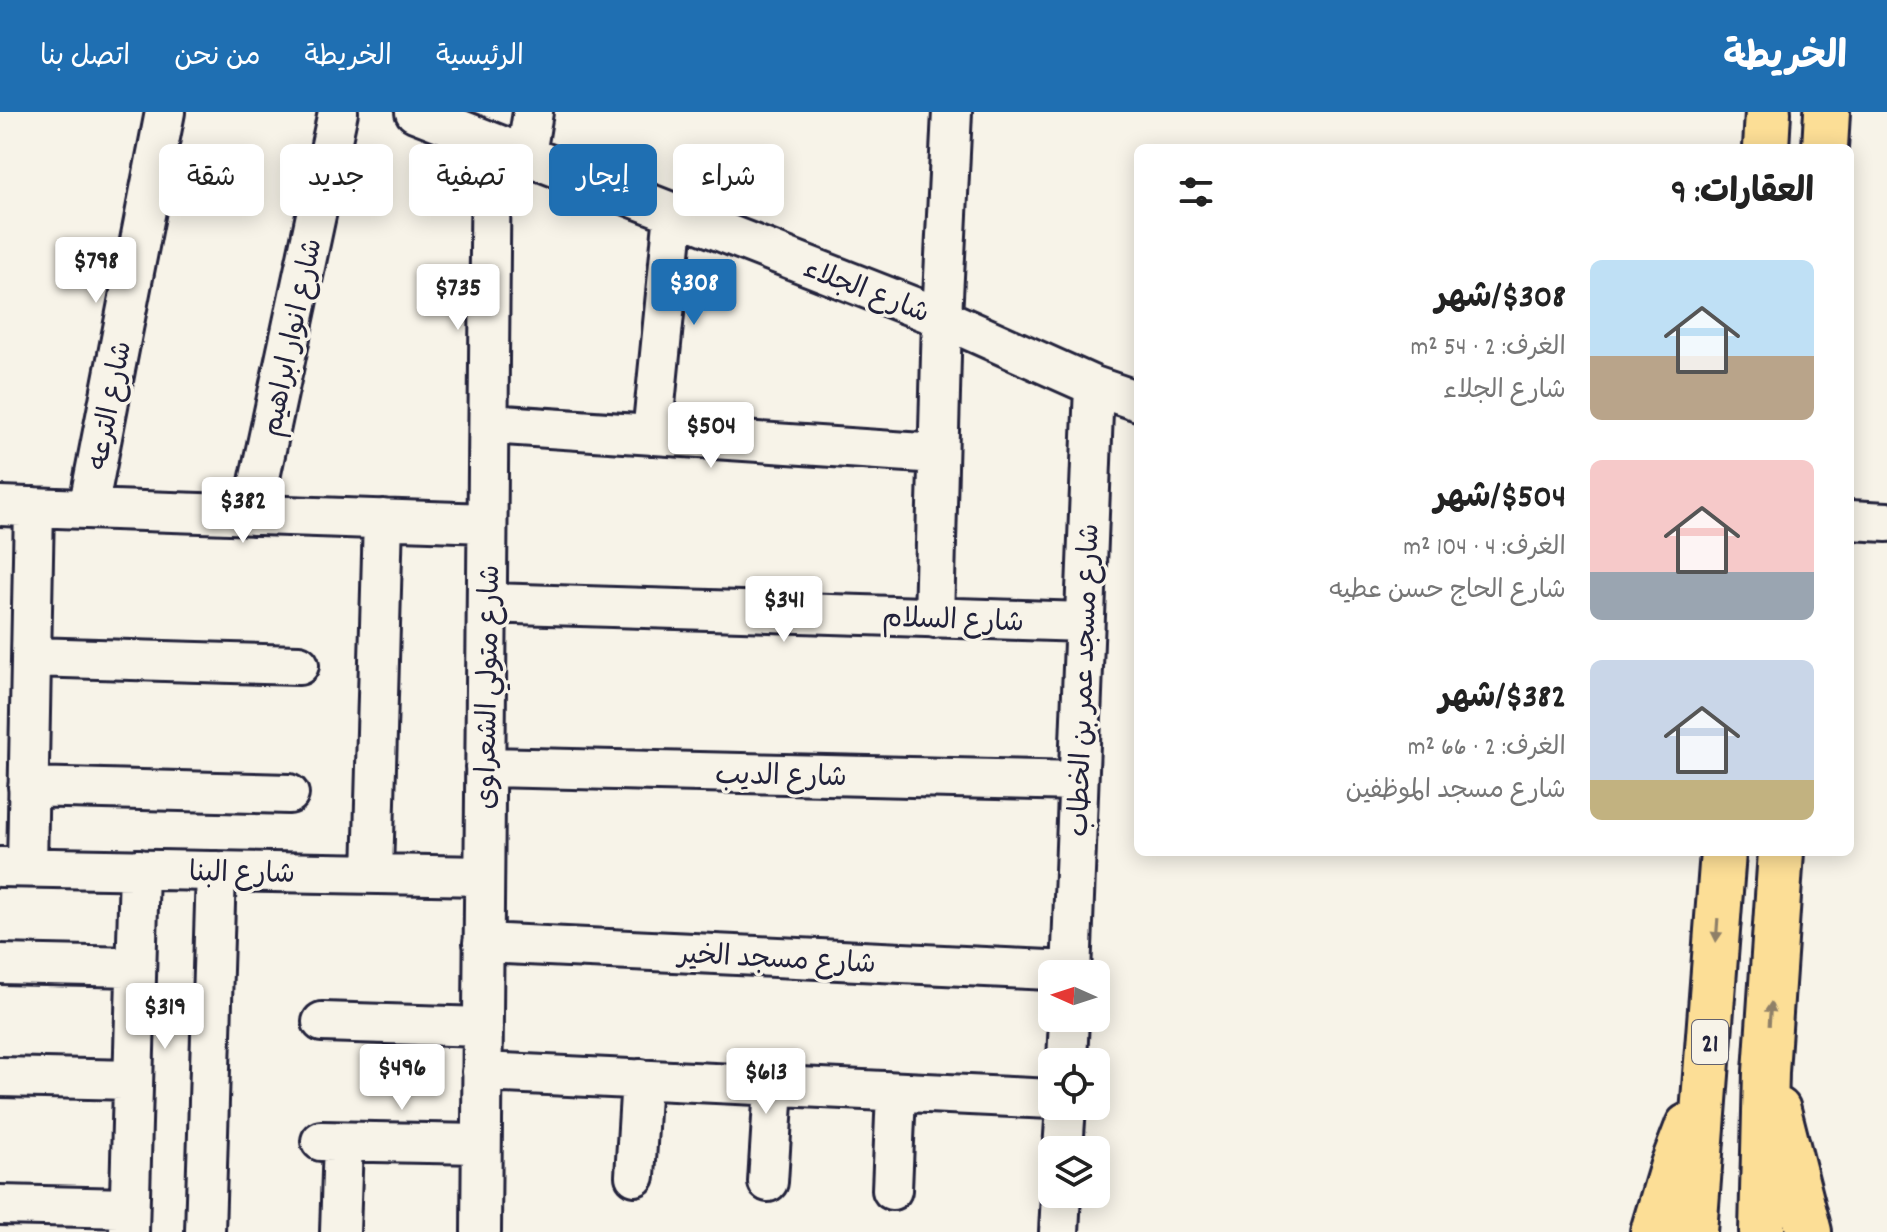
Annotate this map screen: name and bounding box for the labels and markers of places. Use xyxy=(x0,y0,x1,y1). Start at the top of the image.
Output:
pin: $798 xyxy=(49,237,143,305)
pin: $308 xyxy=(647,259,741,327)
pin: $735 xyxy=(411,264,505,332)
pin: $504 xyxy=(664,402,758,470)
pin: $382 xyxy=(196,477,290,545)
pin: $341 xyxy=(737,576,831,644)
pin: $319 xyxy=(118,983,212,1051)
pin: $496 xyxy=(355,1044,449,1112)
pin: $613 xyxy=(719,1048,813,1116)

